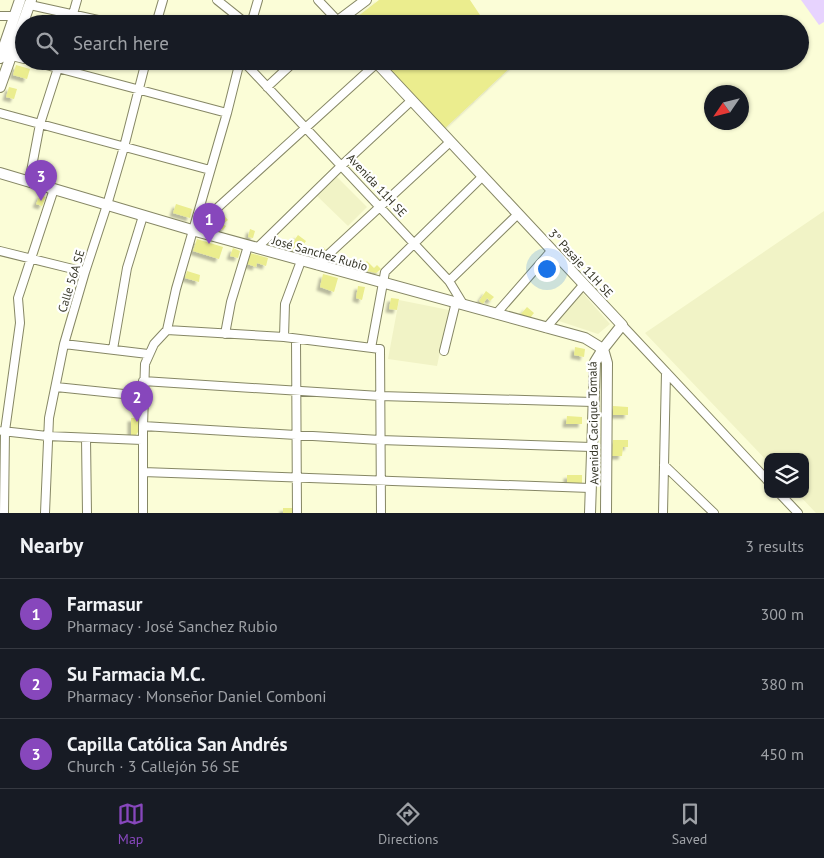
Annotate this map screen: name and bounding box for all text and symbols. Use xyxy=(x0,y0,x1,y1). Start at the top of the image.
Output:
search box xyxy=(15,15,809,70)
icon: search xyxy=(33,29,61,57)
text: Search here xyxy=(73,31,169,55)
north arrow xyxy=(704,85,749,130)
street label: Avenida 11H SE xyxy=(344,150,410,220)
pin: 3 xyxy=(25,160,57,201)
pin: 1 xyxy=(193,203,225,244)
street label: 3° Pasaje 11H SE xyxy=(546,226,616,300)
street label: José Sanchez Rubio xyxy=(269,232,370,274)
street label: Calle 56A SE xyxy=(54,248,88,314)
your location xyxy=(534,256,560,282)
street label: Avenida Cacique Tomalá xyxy=(584,361,602,485)
pin: 2 xyxy=(121,381,153,422)
map controls xyxy=(764,453,809,498)
button: layers xyxy=(764,453,809,498)
text: Nearby xyxy=(20,532,83,559)
text: 3 results xyxy=(745,536,804,556)
text: Farmasur xyxy=(67,592,142,616)
text: 1 xyxy=(31,604,41,624)
text: 300 m xyxy=(761,604,804,624)
text: Pharmacy · José Sanchez Rubio xyxy=(67,616,278,636)
text: Su Farmacia M.C. xyxy=(67,662,205,686)
text: 2 xyxy=(31,674,41,694)
text: 380 m xyxy=(761,674,804,694)
text: Pharmacy · Monseñor Daniel Comboni xyxy=(67,686,327,706)
text: Capilla Católica San Andrés xyxy=(67,732,287,756)
text: 3 xyxy=(31,744,41,764)
text: 450 m xyxy=(761,744,804,764)
text: Church · 3 Callejón 56 SE xyxy=(67,756,240,776)
tab: Map xyxy=(117,800,145,848)
tab: Directions xyxy=(378,800,438,848)
tab: Saved xyxy=(672,800,707,848)

